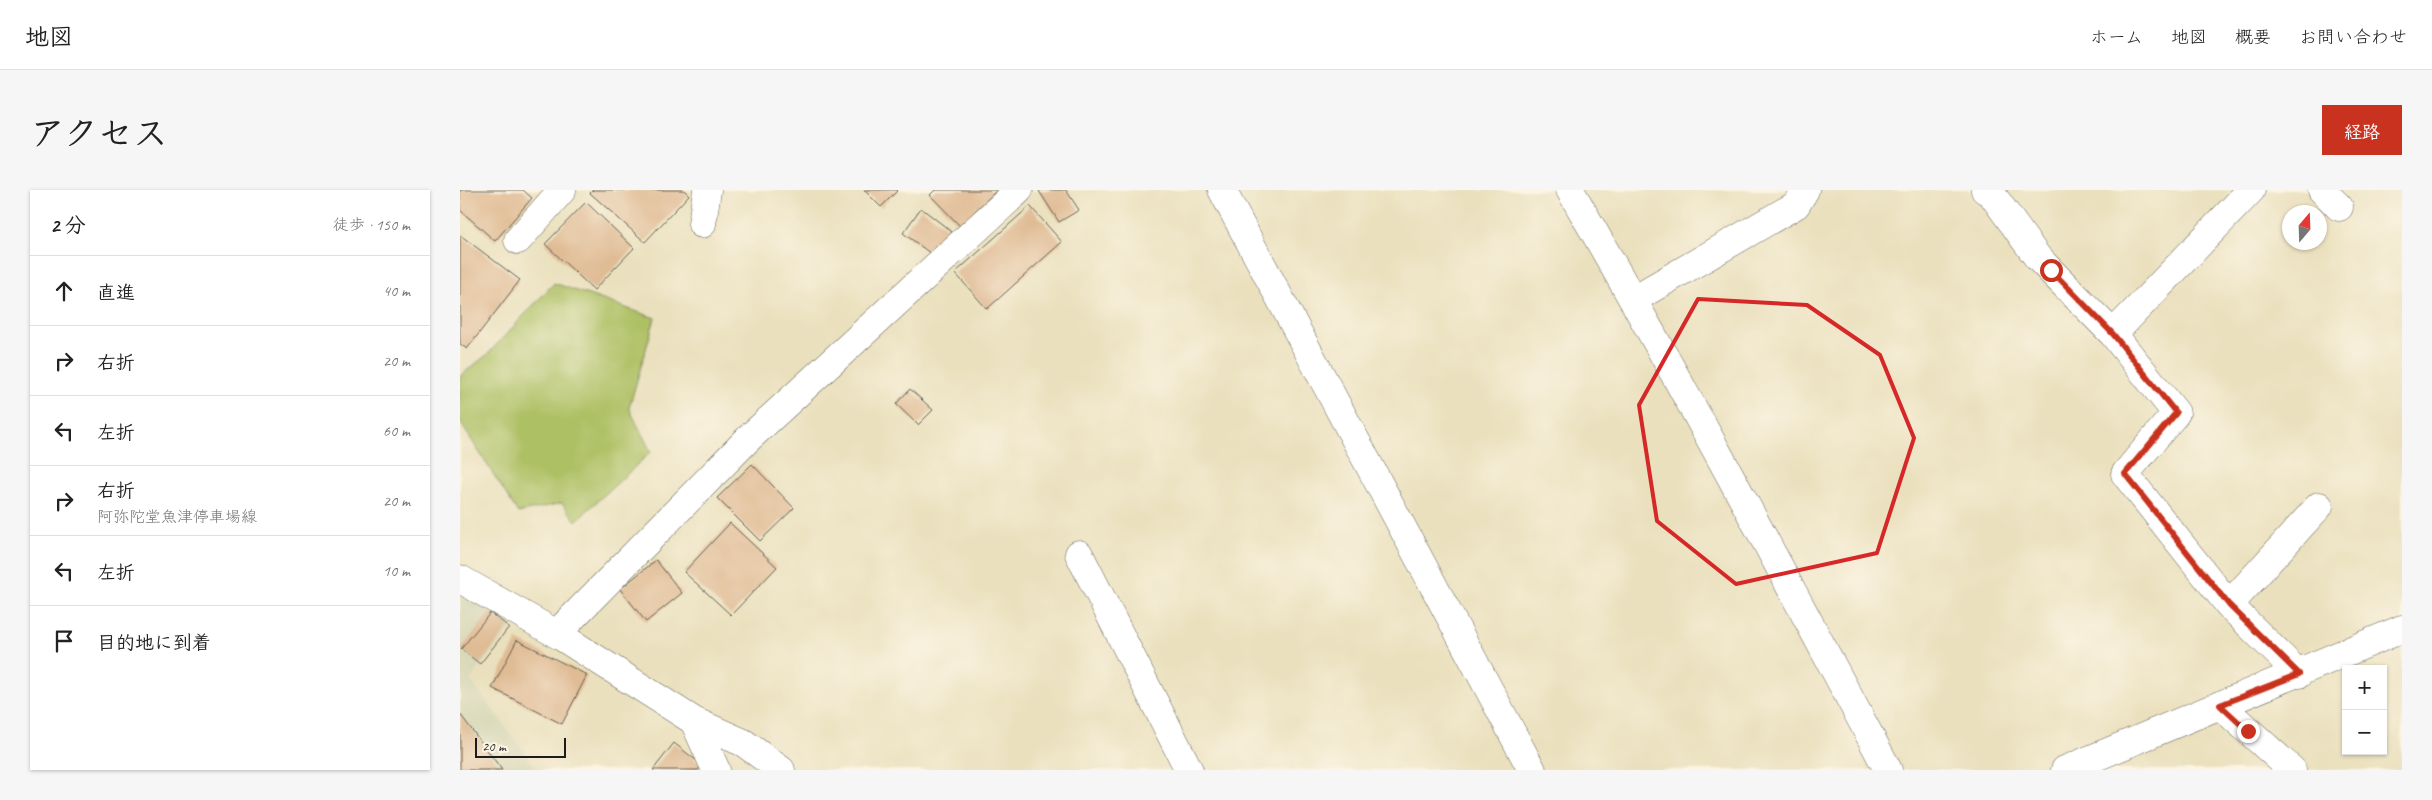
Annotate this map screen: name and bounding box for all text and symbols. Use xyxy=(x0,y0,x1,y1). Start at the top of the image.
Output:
text: 地図 xyxy=(25,22,73,52)
text: ホーム xyxy=(2090,26,2143,48)
text: 地図 xyxy=(2171,26,2207,48)
text: 概要 xyxy=(2235,26,2271,48)
text: お問い合わせ xyxy=(2299,26,2407,48)
button: 経路 xyxy=(2322,105,2402,155)
text: アクセス xyxy=(30,111,168,156)
north arrow xyxy=(2282,205,2327,250)
text: 2 分 xyxy=(50,212,86,238)
text: 徒歩 · 150 m xyxy=(333,215,410,235)
route start xyxy=(2040,259,2063,282)
icon: ahead xyxy=(50,277,78,305)
text: 直進 xyxy=(97,281,135,305)
text: 40 m xyxy=(383,281,410,301)
icon: right xyxy=(50,347,78,375)
text: 右折 xyxy=(97,351,135,375)
text: 20 m xyxy=(383,351,410,371)
icon: left xyxy=(50,417,78,445)
text: 左折 xyxy=(97,421,135,445)
text: 60 m xyxy=(383,421,410,441)
text: 右折 xyxy=(97,479,135,503)
icon: right xyxy=(50,487,78,515)
text: 20 m xyxy=(383,491,410,511)
text: 阿弥陀堂魚津停車場線 xyxy=(97,507,257,527)
icon: left xyxy=(50,557,78,585)
text: 左折 xyxy=(97,561,135,585)
text: 10 m xyxy=(383,561,410,581)
icon: arrive xyxy=(50,627,78,655)
text: 目的地に到着 xyxy=(97,631,211,655)
map controls xyxy=(2342,665,2387,755)
button: + xyxy=(2342,665,2387,710)
button: − xyxy=(2342,710,2387,755)
route end xyxy=(2237,720,2260,743)
scale bar xyxy=(475,735,566,758)
text: 20 m xyxy=(482,738,506,755)

